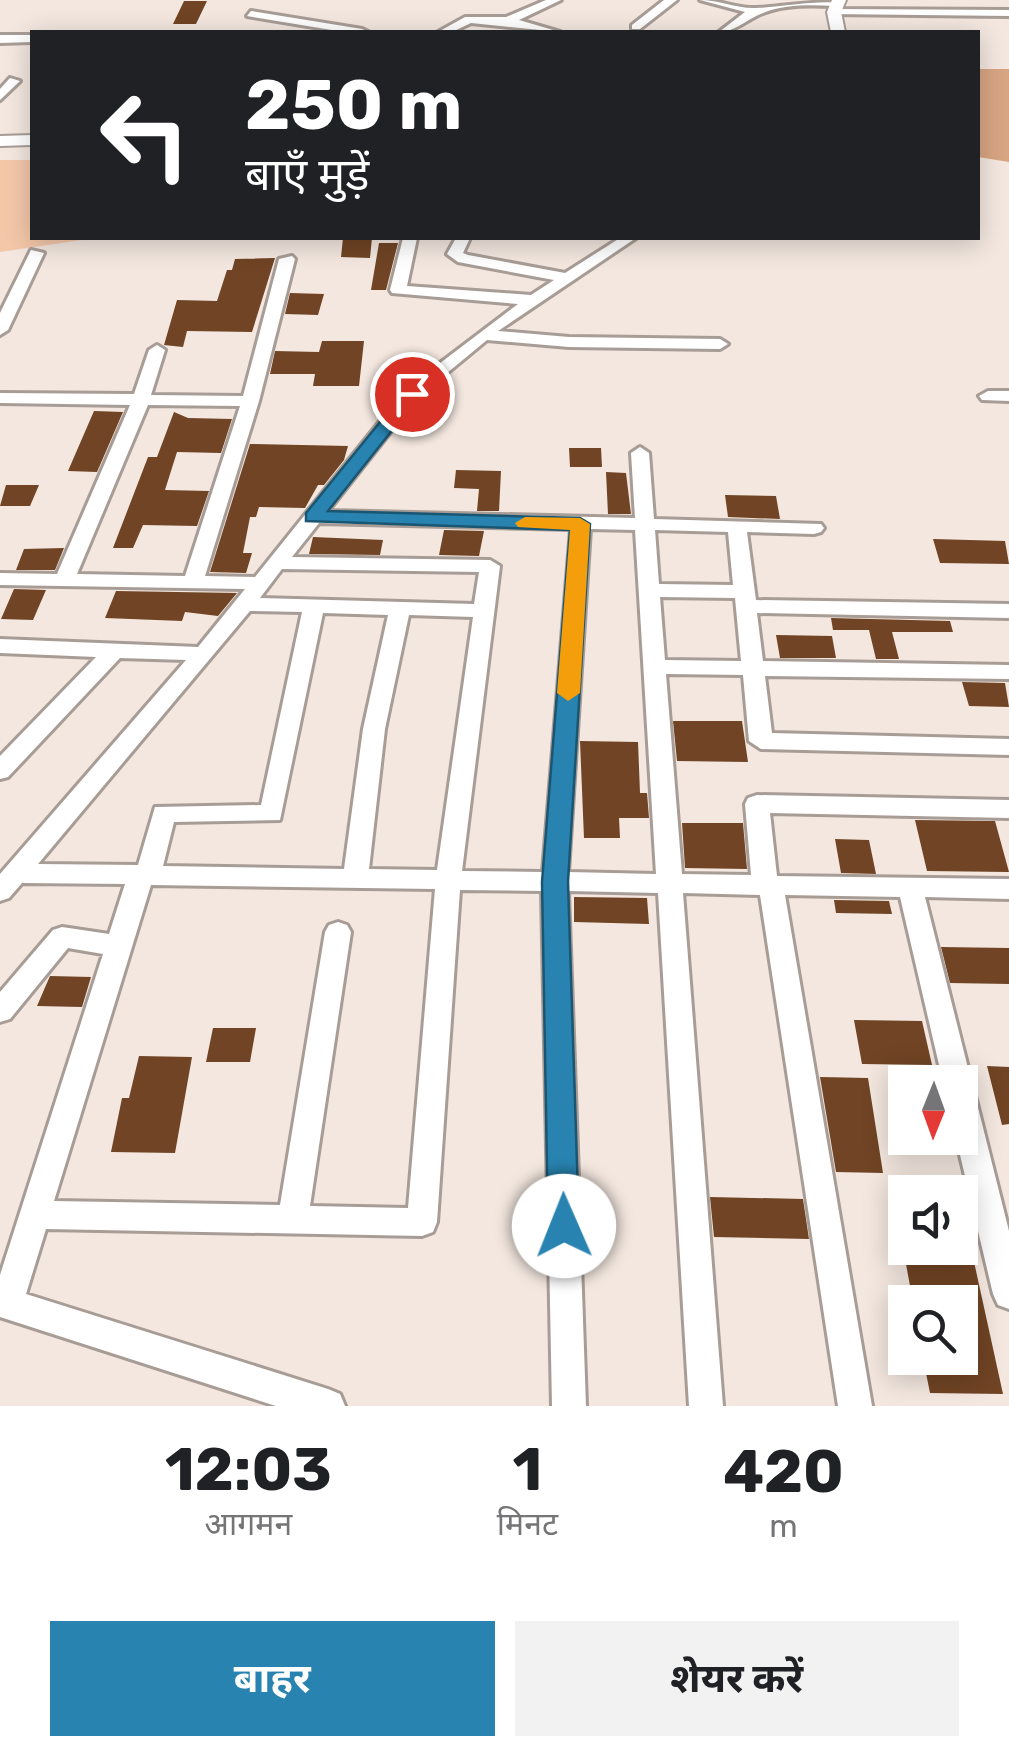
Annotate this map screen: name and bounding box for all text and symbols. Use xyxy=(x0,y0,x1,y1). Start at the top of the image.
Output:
text: 250 m xyxy=(245,64,462,147)
icon: left xyxy=(80,70,210,200)
text: बाएँ मुड़ें xyxy=(245,148,369,201)
pin xyxy=(370,352,455,437)
icon: arrive xyxy=(385,367,440,422)
north arrow xyxy=(888,1065,978,1155)
map controls xyxy=(888,1065,978,1375)
position arrow xyxy=(512,1174,616,1278)
button: sound xyxy=(888,1175,978,1265)
button: search xyxy=(888,1285,978,1375)
text: 12:03 xyxy=(165,1434,332,1505)
text: 1 xyxy=(513,1434,542,1505)
text: 420 xyxy=(723,1436,844,1507)
text: आगमन xyxy=(205,1505,292,1543)
text: मिनट xyxy=(497,1505,558,1543)
text: m xyxy=(769,1507,798,1545)
button: बाहर xyxy=(50,1621,495,1736)
button: शेयर करें xyxy=(515,1621,959,1736)

